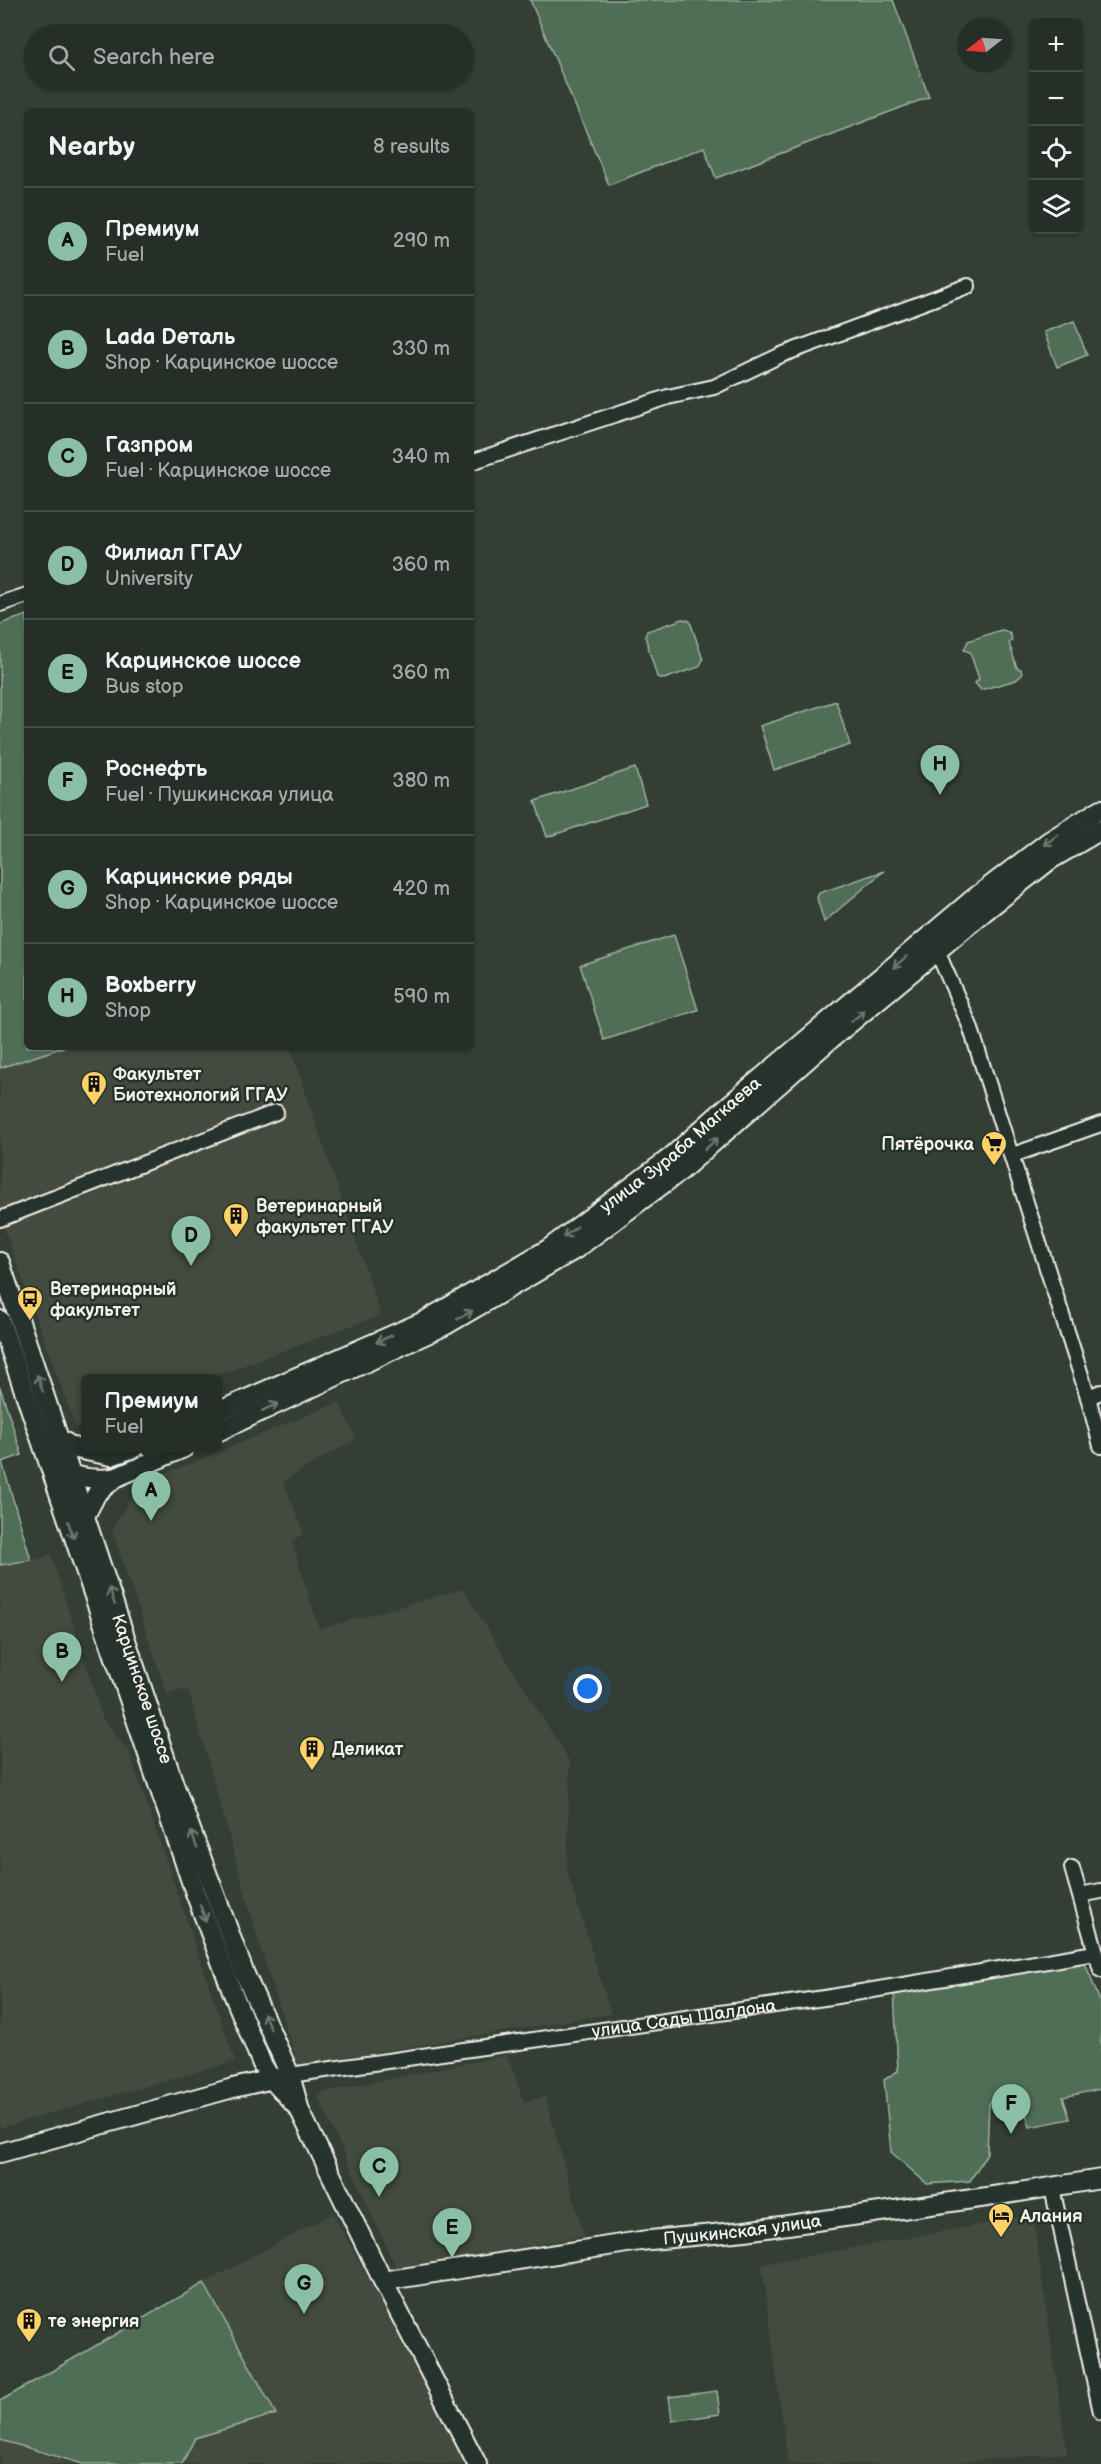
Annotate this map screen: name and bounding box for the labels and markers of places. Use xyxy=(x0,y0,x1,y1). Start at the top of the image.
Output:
pin: H xyxy=(920,746,960,795)
place label: Факультет Биотехнологий ГГАУ xyxy=(113,1064,288,1106)
building icon: Факультет Биотехнологий ГГАУ xyxy=(79,1069,109,1107)
supermarket icon: Пятёрочка xyxy=(979,1129,1009,1167)
place label: Пятёрочка xyxy=(881,1134,975,1155)
place label: Ветеринарный факультет ГГАУ xyxy=(256,1196,394,1238)
building icon: Ветеринарный факультет ГГАУ xyxy=(221,1201,251,1239)
pin: D xyxy=(172,1216,210,1266)
place label: Ветеринарный факультет xyxy=(50,1279,176,1321)
bus stop icon: Ветеринарный факультет xyxy=(15,1284,45,1322)
pin: A xyxy=(132,1472,170,1521)
pin: B xyxy=(42,1632,82,1682)
building icon: Деликат xyxy=(297,1734,327,1772)
place label: Деликат xyxy=(332,1739,404,1760)
pin: F xyxy=(992,2084,1030,2134)
pin: C xyxy=(360,2148,398,2197)
hotel icon: Алания xyxy=(986,2201,1016,2239)
place label: Алания xyxy=(1019,2206,1083,2227)
pin: E xyxy=(432,2208,472,2258)
pin: G xyxy=(284,2264,324,2314)
building icon: те энергия xyxy=(14,2306,44,2344)
place label: те энергия xyxy=(48,2311,140,2332)

